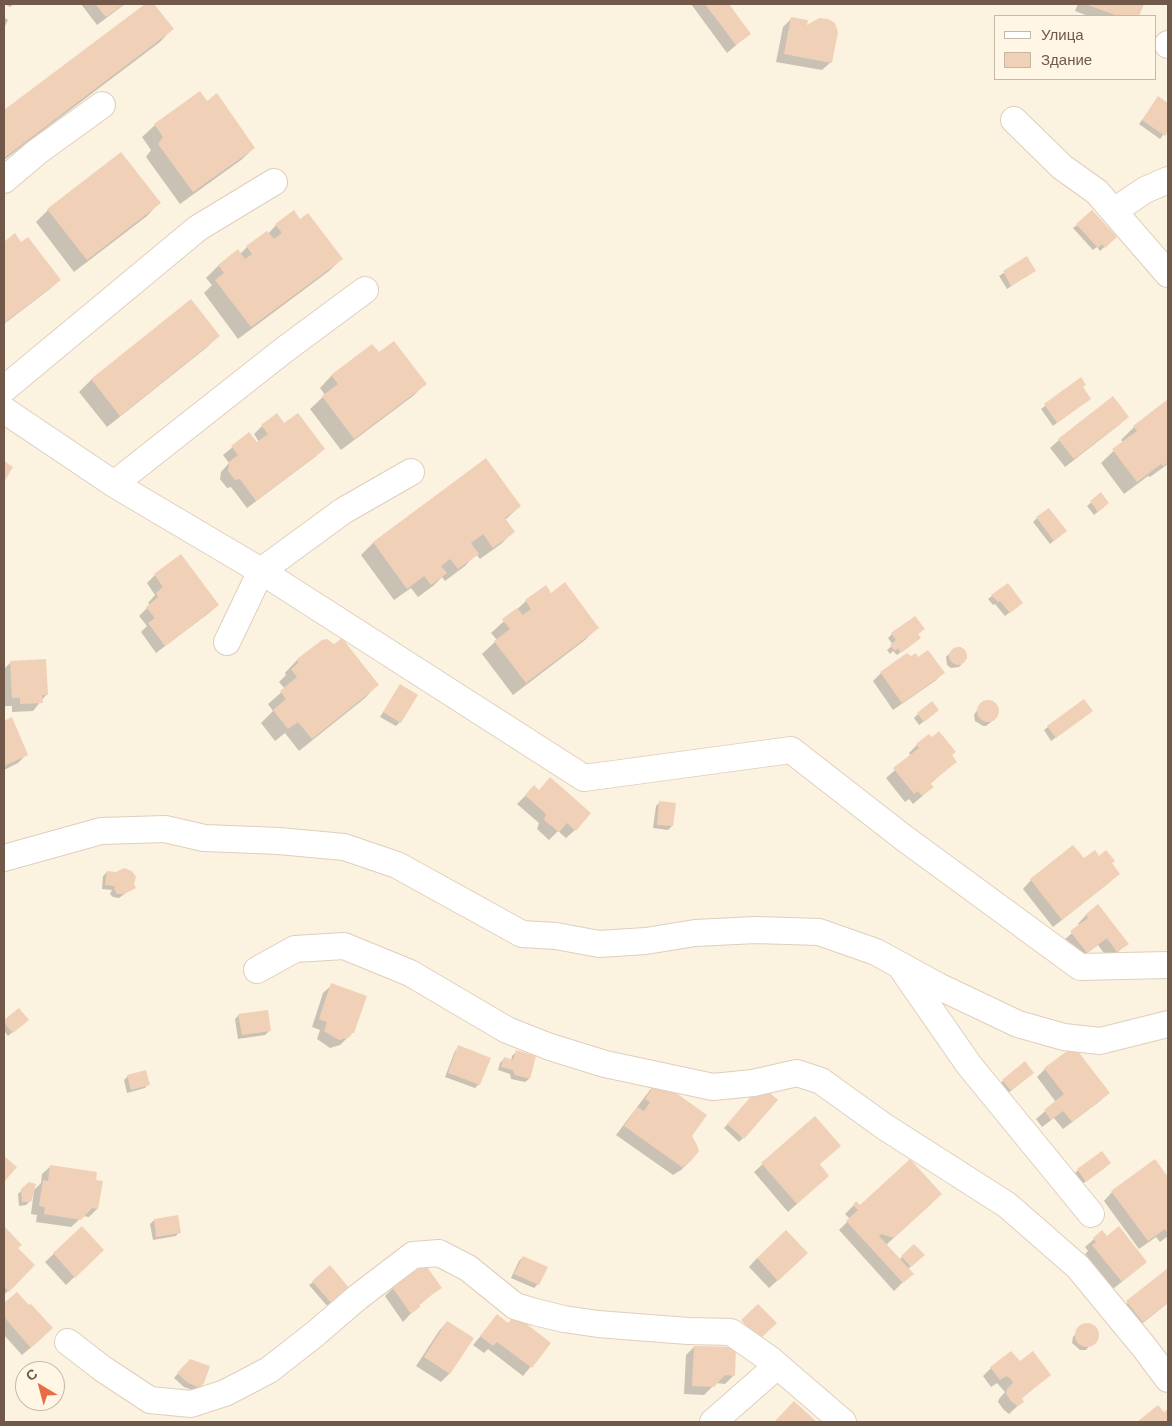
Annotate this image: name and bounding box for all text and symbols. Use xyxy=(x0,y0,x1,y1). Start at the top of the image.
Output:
legend xyxy=(994,15,1157,80)
text: Улица xyxy=(1041,25,1084,45)
text: Здание xyxy=(1041,50,1092,70)
north arrow xyxy=(15,1361,65,1411)
text: С xyxy=(22,1365,41,1385)

